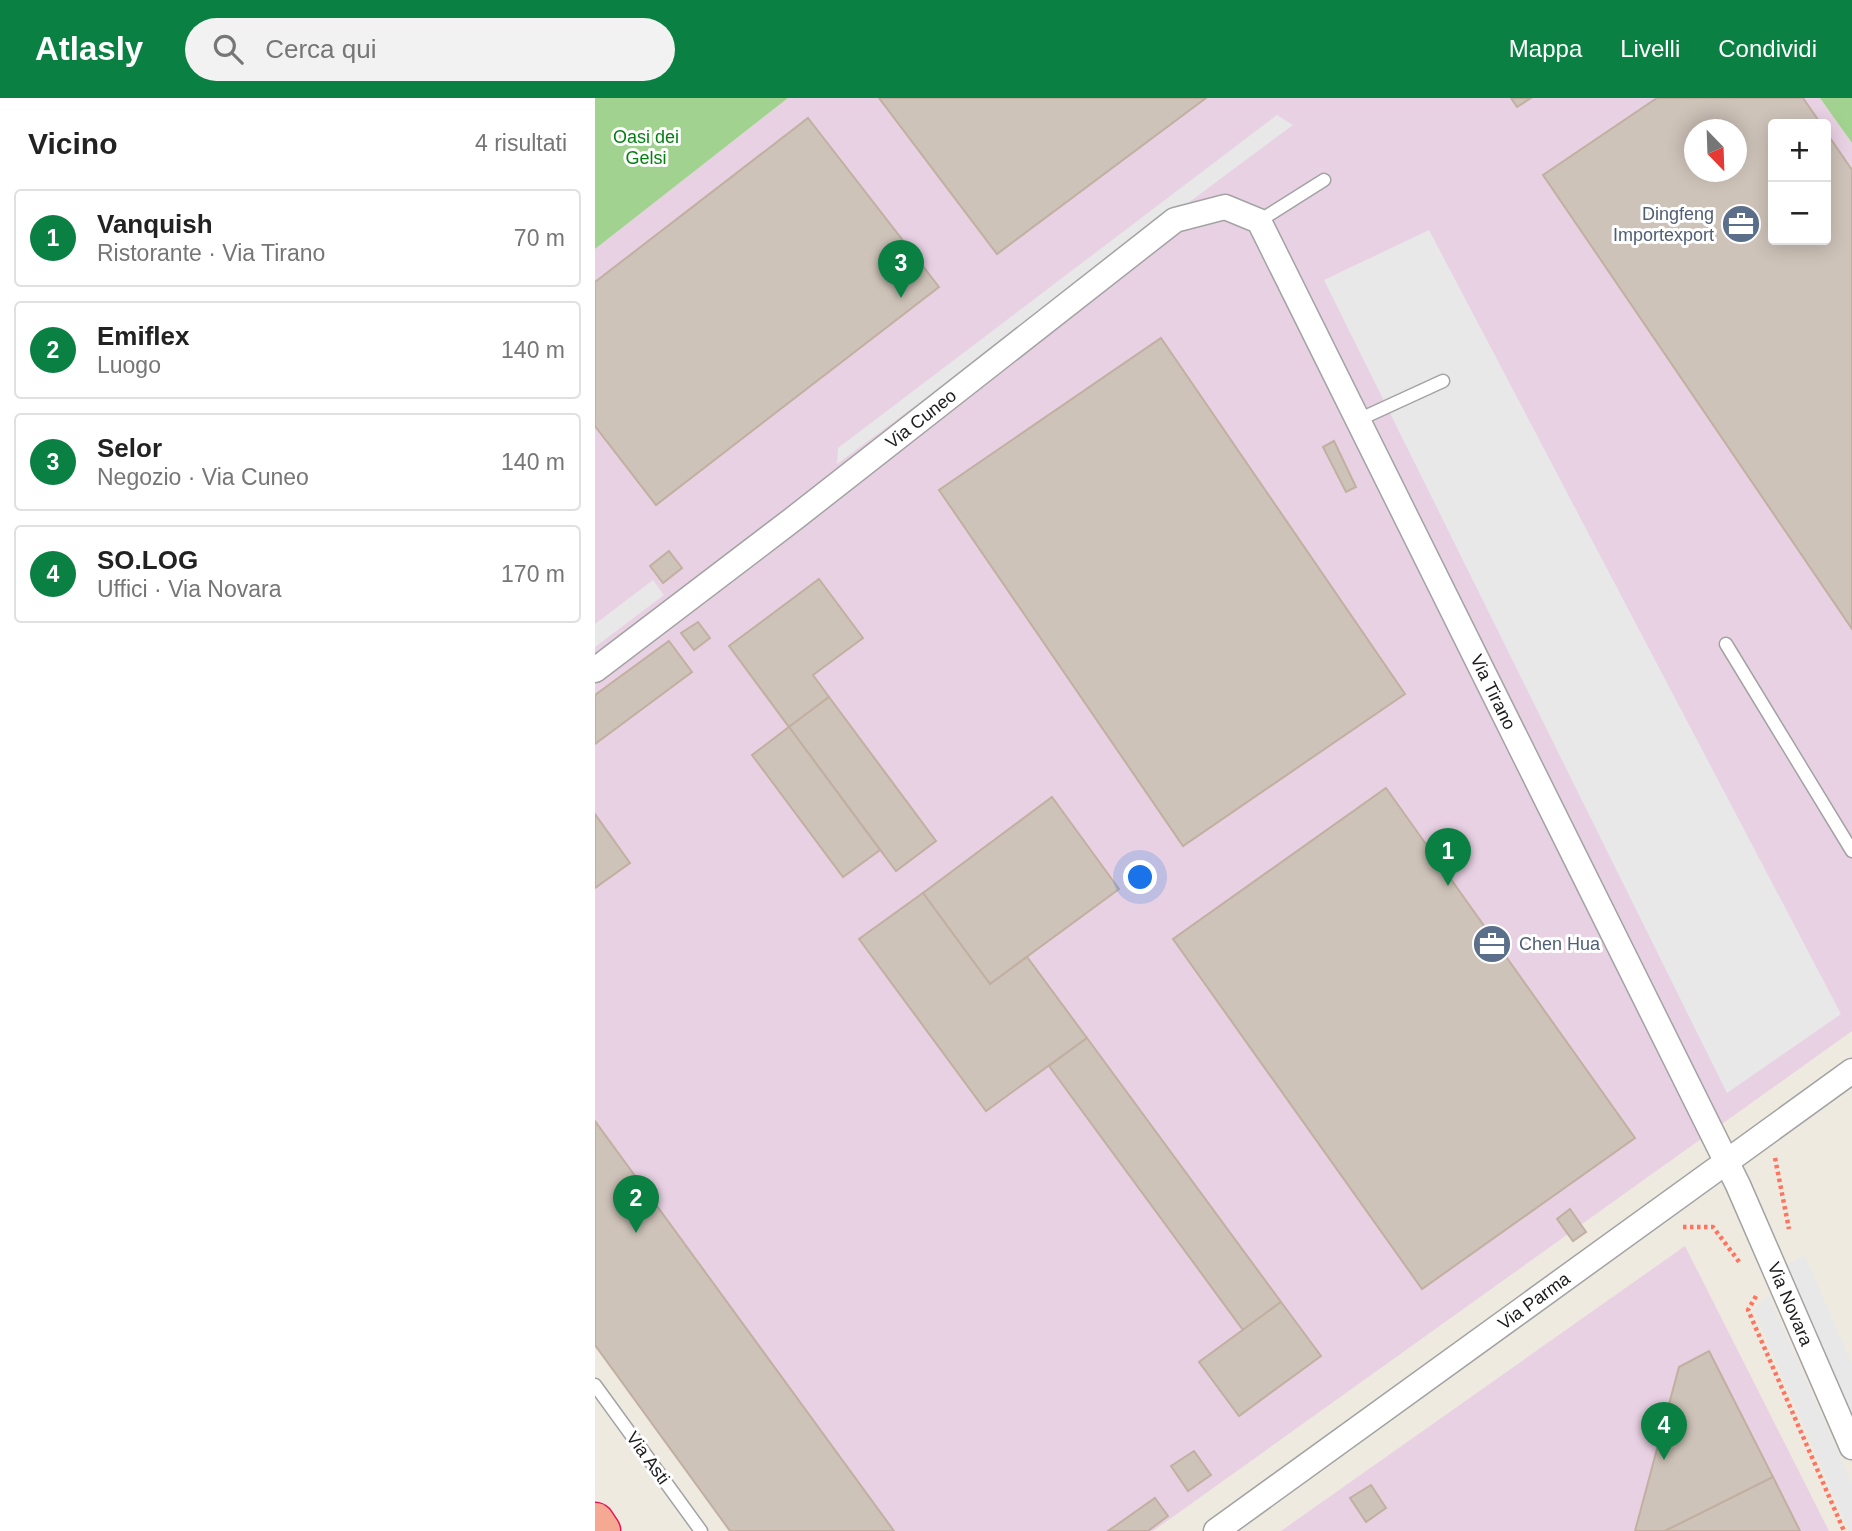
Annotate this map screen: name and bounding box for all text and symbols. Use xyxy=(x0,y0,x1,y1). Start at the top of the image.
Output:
search box xyxy=(185,18,675,81)
text: Atlasly xyxy=(35,30,143,67)
icon: search xyxy=(209,30,247,68)
text: Cerca qui xyxy=(265,34,377,64)
text: Mappa xyxy=(1509,35,1582,62)
text: Livelli xyxy=(1620,35,1680,62)
text: Condividi xyxy=(1718,35,1817,62)
north arrow xyxy=(1684,119,1747,182)
map controls xyxy=(1768,119,1831,245)
button: + xyxy=(1768,119,1831,182)
text: Vicino xyxy=(28,127,117,160)
park label: Oasi dei Gelsi xyxy=(613,127,679,168)
text: 4 risultati xyxy=(475,130,567,156)
button: − xyxy=(1768,182,1831,245)
office icon: Dingfeng Importexport xyxy=(1720,203,1762,245)
place label: Dingfeng Importexport xyxy=(1613,204,1714,245)
text: Vanquish xyxy=(97,209,213,239)
text: 1 xyxy=(47,225,59,251)
text: 70 m xyxy=(514,225,565,251)
text: Ristorante · Via Tirano xyxy=(97,240,325,266)
pin: 3 xyxy=(878,240,924,298)
text: Emiflex xyxy=(97,321,190,351)
text: 2 xyxy=(47,337,59,363)
text: 140 m xyxy=(501,337,565,363)
text: Luogo xyxy=(97,352,161,378)
street label: Via Cuneo xyxy=(882,385,960,453)
text: Selor xyxy=(97,433,162,463)
text: 3 xyxy=(47,449,59,475)
text: 140 m xyxy=(501,449,565,475)
text: Negozio · Via Cuneo xyxy=(97,464,309,490)
text: SO.LOG xyxy=(97,545,198,575)
text: 4 xyxy=(47,561,59,587)
text: 170 m xyxy=(501,561,565,587)
text: Uffici · Via Novara xyxy=(97,576,282,602)
street label: Via Tirano xyxy=(1466,651,1520,733)
pin: 1 xyxy=(1425,828,1471,886)
your location xyxy=(1123,860,1157,894)
office icon: Chen Hua xyxy=(1471,923,1513,965)
place label: Chen Hua xyxy=(1519,934,1601,954)
pin: 2 xyxy=(613,1175,659,1233)
street label: Via Novara xyxy=(1763,1259,1817,1350)
street label: Via Parma xyxy=(1494,1268,1575,1334)
pin: 4 xyxy=(1641,1402,1687,1460)
street label: Via Asti xyxy=(622,1428,674,1488)

